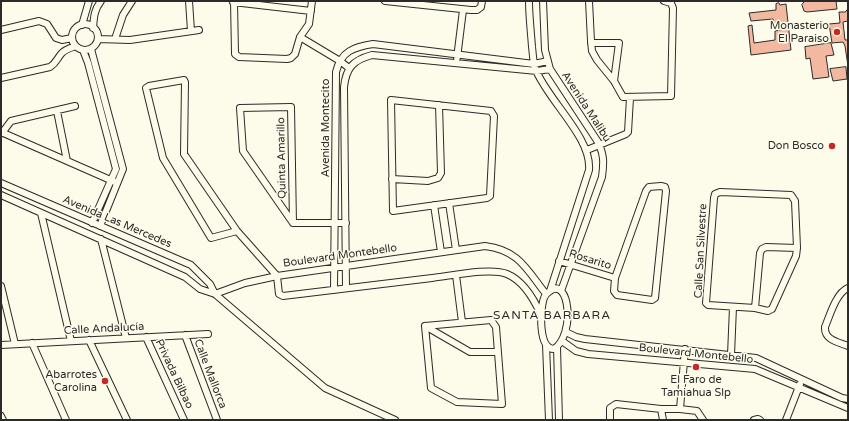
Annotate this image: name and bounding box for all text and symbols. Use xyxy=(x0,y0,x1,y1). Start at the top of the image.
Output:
place label: Monasterio El Paraiso xyxy=(770,19,829,45)
marker: Monasterio El Paraiso xyxy=(832,27,842,37)
street label: Avenida Malibu xyxy=(558,69,614,145)
street label: Avenida Montecito xyxy=(319,79,333,177)
street label: Quinta Amarillo xyxy=(275,117,289,199)
place label: Don Bosco xyxy=(768,139,824,153)
marker: Don Bosco xyxy=(827,141,837,151)
street label: Avenida Las Mercedes xyxy=(61,193,173,251)
street label: Calle San Silvestre xyxy=(692,203,710,299)
street label: Boulevard Montebello xyxy=(282,241,398,271)
street label: Rosarito xyxy=(567,247,613,273)
district label: SANTA BARBARA xyxy=(493,309,611,323)
street label: Calle Andalucía xyxy=(63,320,145,338)
street label: Privada Bilbao xyxy=(152,337,196,411)
street label: Calle Mallorca xyxy=(191,337,229,411)
street label: Boulevard Montebello xyxy=(638,341,754,367)
marker: El Faro de Tamiahua Slp xyxy=(691,362,701,372)
place label: Abarrotes Carolina xyxy=(45,368,97,394)
place label: El Faro de Tamiahua Slp xyxy=(661,373,731,399)
marker: Abarrotes Carolina xyxy=(100,376,110,386)

